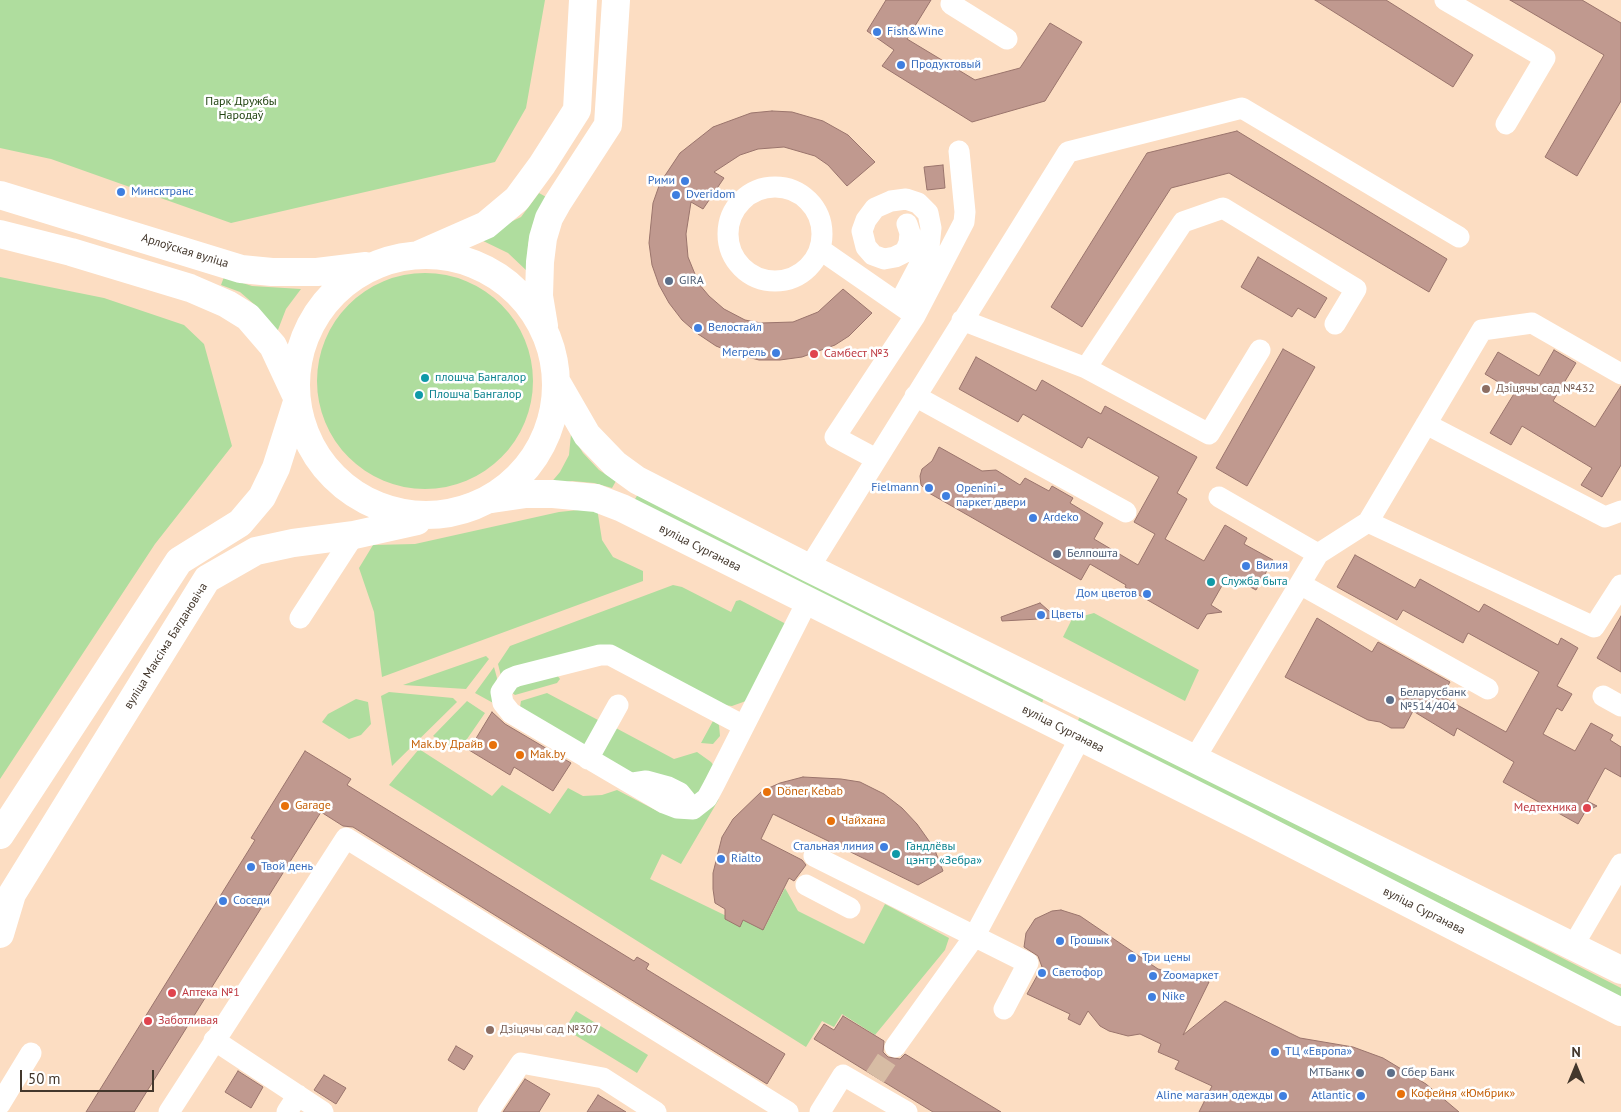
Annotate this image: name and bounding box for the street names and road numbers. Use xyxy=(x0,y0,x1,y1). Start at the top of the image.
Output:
street label: Арлоўская вуліца xyxy=(140,231,230,271)
street label: вуліца Сурганава xyxy=(657,521,743,575)
street label: вуліца Максіма Багдановіча xyxy=(121,580,211,712)
street label: вуліца Сурганава xyxy=(1020,702,1106,756)
street label: вуліца Сурганава xyxy=(1381,884,1467,938)

